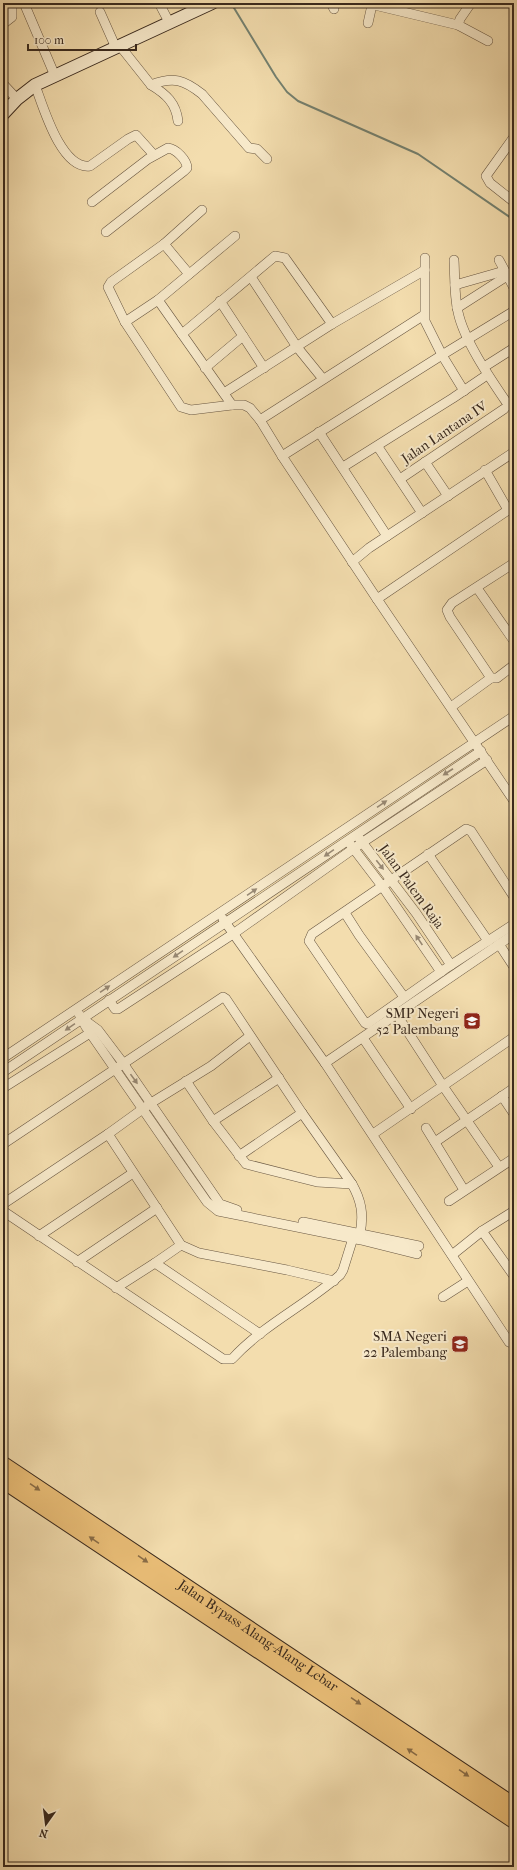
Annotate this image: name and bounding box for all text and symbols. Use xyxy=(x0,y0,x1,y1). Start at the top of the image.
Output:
scale bar xyxy=(28,26,136,52)
text: 100 m xyxy=(34,33,64,47)
street label: Jalan Lantana IV xyxy=(397,397,491,468)
one-way arrow xyxy=(443,768,453,776)
one-way arrow xyxy=(377,800,387,808)
street label: Jalan Palem Raja xyxy=(375,840,448,932)
one-way arrow xyxy=(324,849,334,857)
one-way arrow xyxy=(376,860,384,871)
one-way arrow xyxy=(246,888,257,895)
one-way arrow xyxy=(415,935,423,945)
one-way arrow xyxy=(173,950,183,958)
one-way arrow xyxy=(100,985,110,993)
place label: SMP Negeri 52 Palembang xyxy=(376,1005,460,1038)
school or university icon: SMP Negeri 52 Palembang xyxy=(462,1011,482,1031)
one-way arrow xyxy=(64,1023,75,1030)
one-way arrow xyxy=(130,1074,138,1084)
place label: SMA Negeri 22 Palembang xyxy=(363,1328,448,1361)
school or university icon: SMA Negeri 22 Palembang xyxy=(450,1334,470,1354)
one-way arrow xyxy=(30,1483,41,1490)
one-way arrow xyxy=(89,1536,99,1544)
one-way arrow xyxy=(138,1555,149,1563)
street label: Jalan Bypass Alang-Alang Lebar xyxy=(174,1576,341,1695)
one-way arrow xyxy=(351,1697,361,1705)
one-way arrow xyxy=(406,1749,417,1756)
one-way arrow xyxy=(459,1769,470,1777)
north arrow xyxy=(26,1804,66,1844)
text: N xyxy=(37,1826,49,1841)

